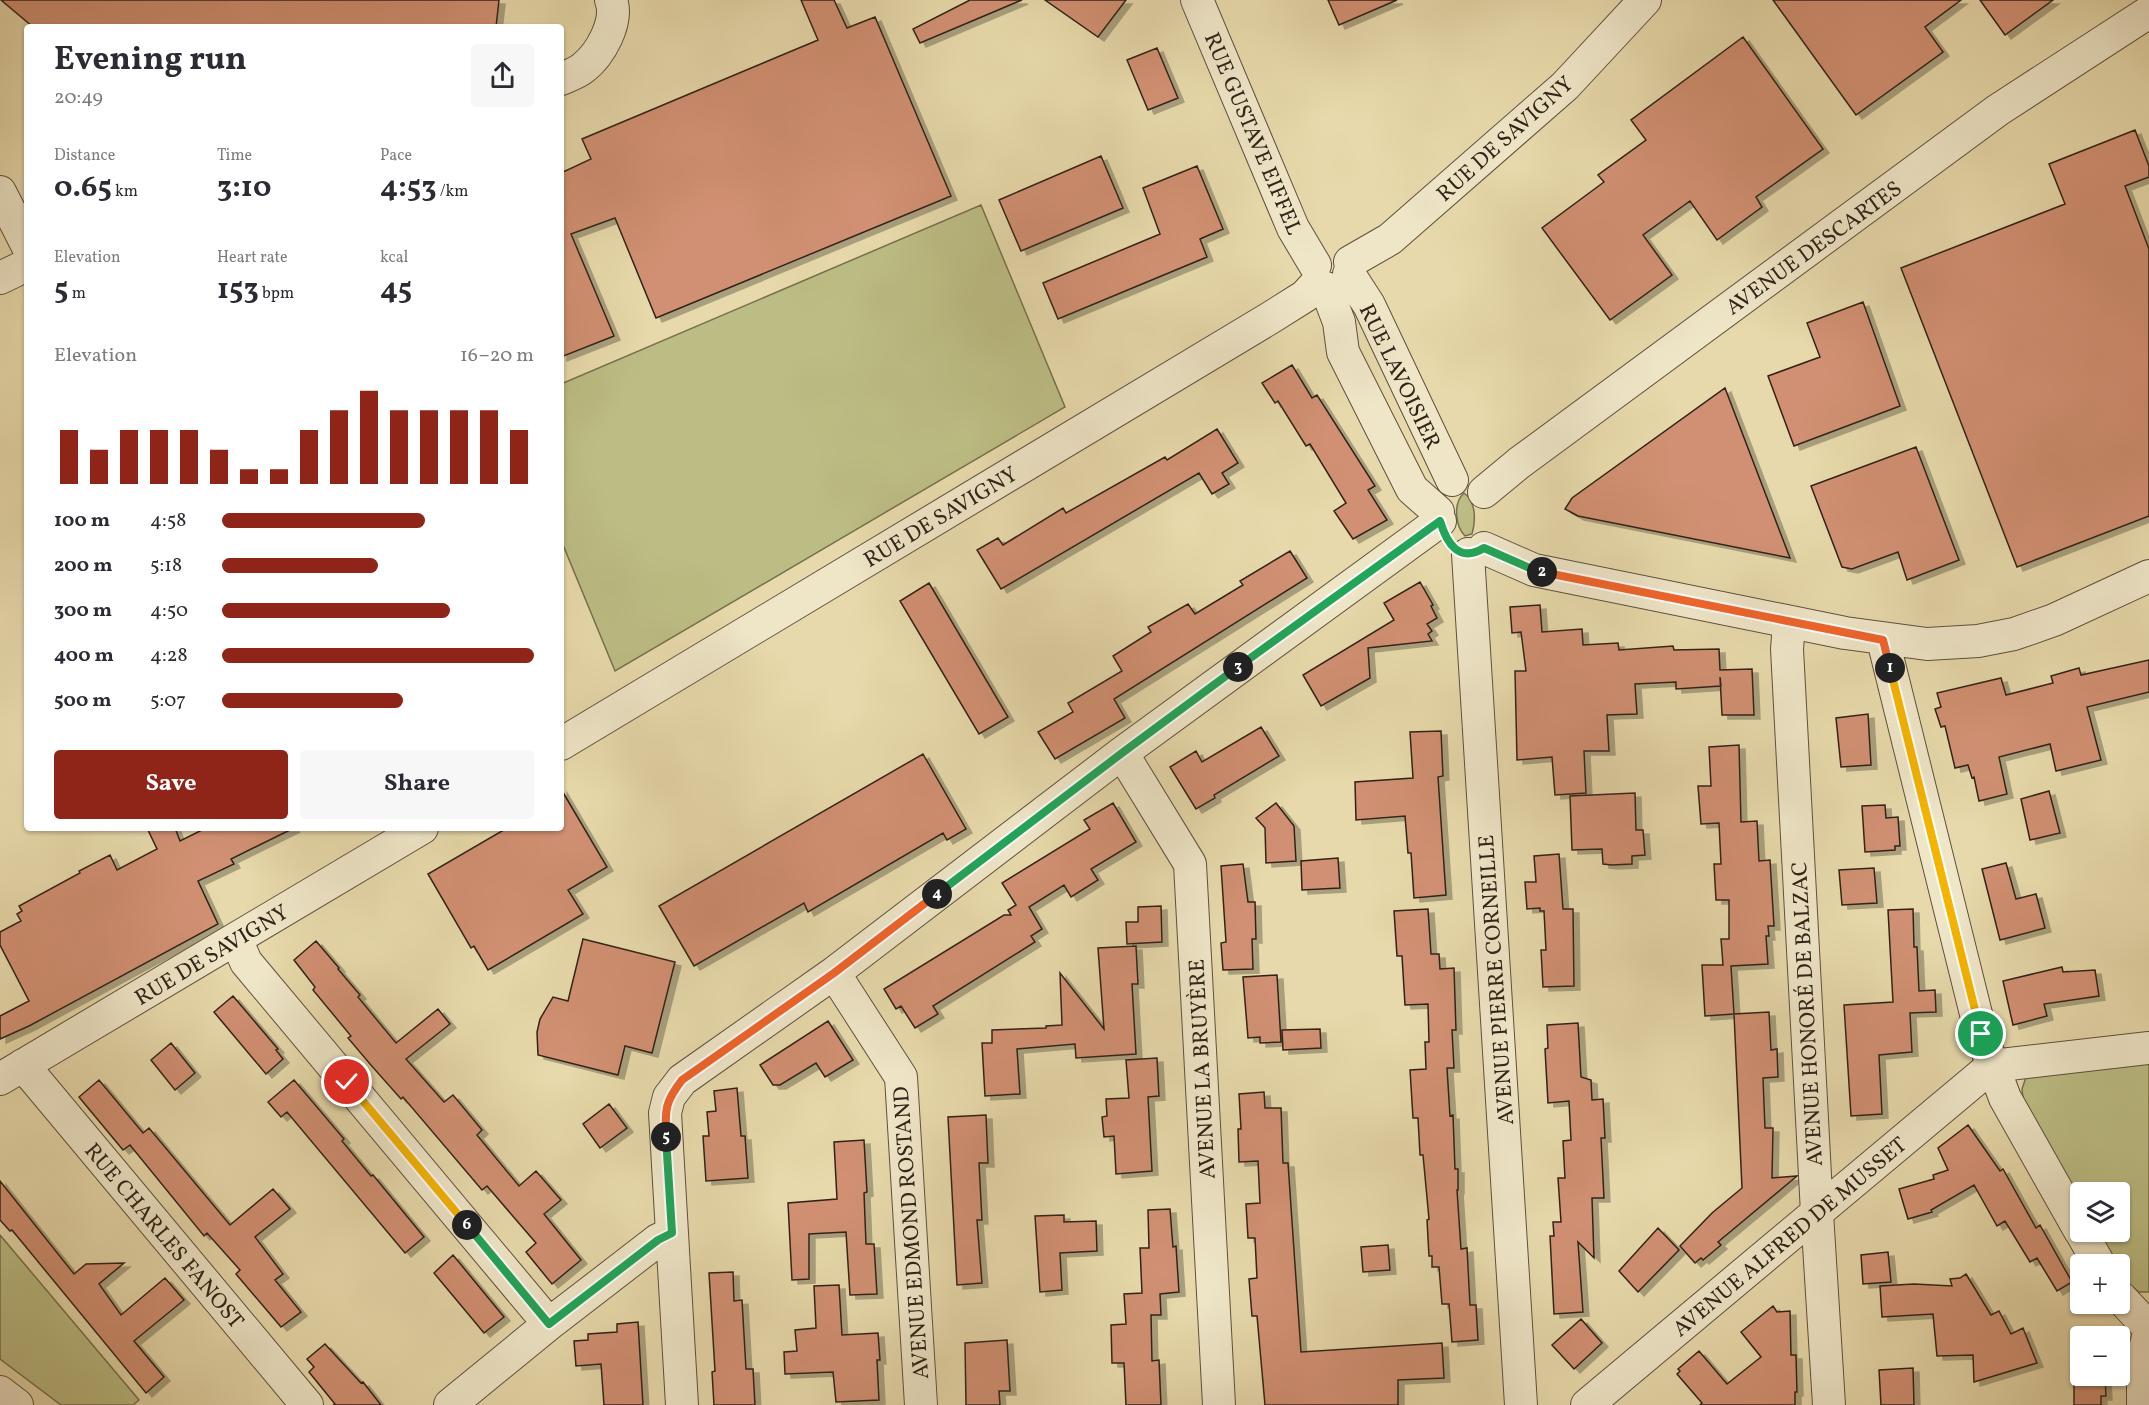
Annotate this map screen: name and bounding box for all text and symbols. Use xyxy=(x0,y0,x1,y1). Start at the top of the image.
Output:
street label: RUE GUSTAVE EIFFEL xyxy=(1195,28,1308,240)
text: Evening run xyxy=(54,38,247,84)
button: share xyxy=(471,44,534,107)
street label: RUE DE SAVIGNY xyxy=(1430,70,1581,210)
text: 20:49 xyxy=(54,84,103,112)
text: Distance xyxy=(54,145,115,167)
text: Time xyxy=(217,145,252,167)
text: Pace xyxy=(380,145,412,167)
text: 0.65 xyxy=(54,167,112,209)
text: 3:10 xyxy=(217,167,271,209)
text: 4:53 xyxy=(380,167,436,209)
street label: AVENUE DESCARTES xyxy=(1720,174,1909,324)
text: km xyxy=(112,181,138,203)
text: /km xyxy=(436,181,468,203)
text: Elevation xyxy=(54,247,121,269)
text: Heart rate xyxy=(217,247,288,269)
text: kcal xyxy=(380,247,408,269)
text: 5 xyxy=(54,269,68,311)
text: 153 xyxy=(217,269,259,311)
text: 45 xyxy=(380,269,412,311)
text: m xyxy=(68,283,86,305)
text: bpm xyxy=(259,283,294,305)
street label: RUE LAVOISIER xyxy=(1350,299,1447,455)
text: Elevation xyxy=(54,342,137,370)
text: 16–20 m xyxy=(460,342,534,370)
street label: RUE DE SAVIGNY xyxy=(858,460,1024,576)
text: 100 m xyxy=(54,507,110,535)
text: 4:58 xyxy=(150,507,186,535)
text: 200 m xyxy=(54,552,112,580)
text: 5:18 xyxy=(150,552,182,580)
pin: 2 xyxy=(1527,557,1557,587)
text: 2 xyxy=(1538,561,1546,583)
text: 300 m xyxy=(54,597,112,625)
text: 4:50 xyxy=(150,597,188,625)
text: 400 m xyxy=(54,642,114,670)
text: 4:28 xyxy=(150,642,188,670)
pin: 3 xyxy=(1223,652,1253,682)
pin: 1 xyxy=(1875,653,1905,683)
text: 3 xyxy=(1234,656,1242,678)
text: 1 xyxy=(1887,657,1893,679)
text: 500 m xyxy=(54,687,112,715)
text: 5:07 xyxy=(150,687,186,715)
button: Save xyxy=(54,750,288,819)
button: Share xyxy=(300,750,534,819)
street label: AVENUE PIERRE CORNEILLE xyxy=(1472,834,1523,1126)
street label: AVENUE HONORÉ DE BALZAC xyxy=(1785,861,1832,1167)
pin: 4 xyxy=(922,879,952,909)
text: 4 xyxy=(932,883,942,905)
street label: RUE DE SAVIGNY xyxy=(129,898,295,1014)
street label: AVENUE LA BRUYÈRE xyxy=(1182,958,1225,1180)
pin xyxy=(1955,1008,2006,1059)
icon: arrive xyxy=(1964,1017,1997,1050)
pin xyxy=(321,1056,372,1107)
icon: check xyxy=(330,1065,363,1098)
street label: AVENUE EDMOND ROSTAND xyxy=(887,1085,938,1380)
pin: 5 xyxy=(651,1122,681,1152)
text: 5 xyxy=(662,1126,670,1148)
street label: AVENUE ALFRED DE MUSSET xyxy=(1667,1130,1914,1345)
street label: RUE CHARLES FANOST xyxy=(76,1137,250,1336)
map controls xyxy=(2070,1182,2130,1386)
button: layers xyxy=(2070,1182,2130,1242)
pin: 6 xyxy=(452,1210,482,1240)
text: 6 xyxy=(463,1214,471,1236)
button: + xyxy=(2070,1254,2130,1314)
button: − xyxy=(2070,1326,2130,1386)

